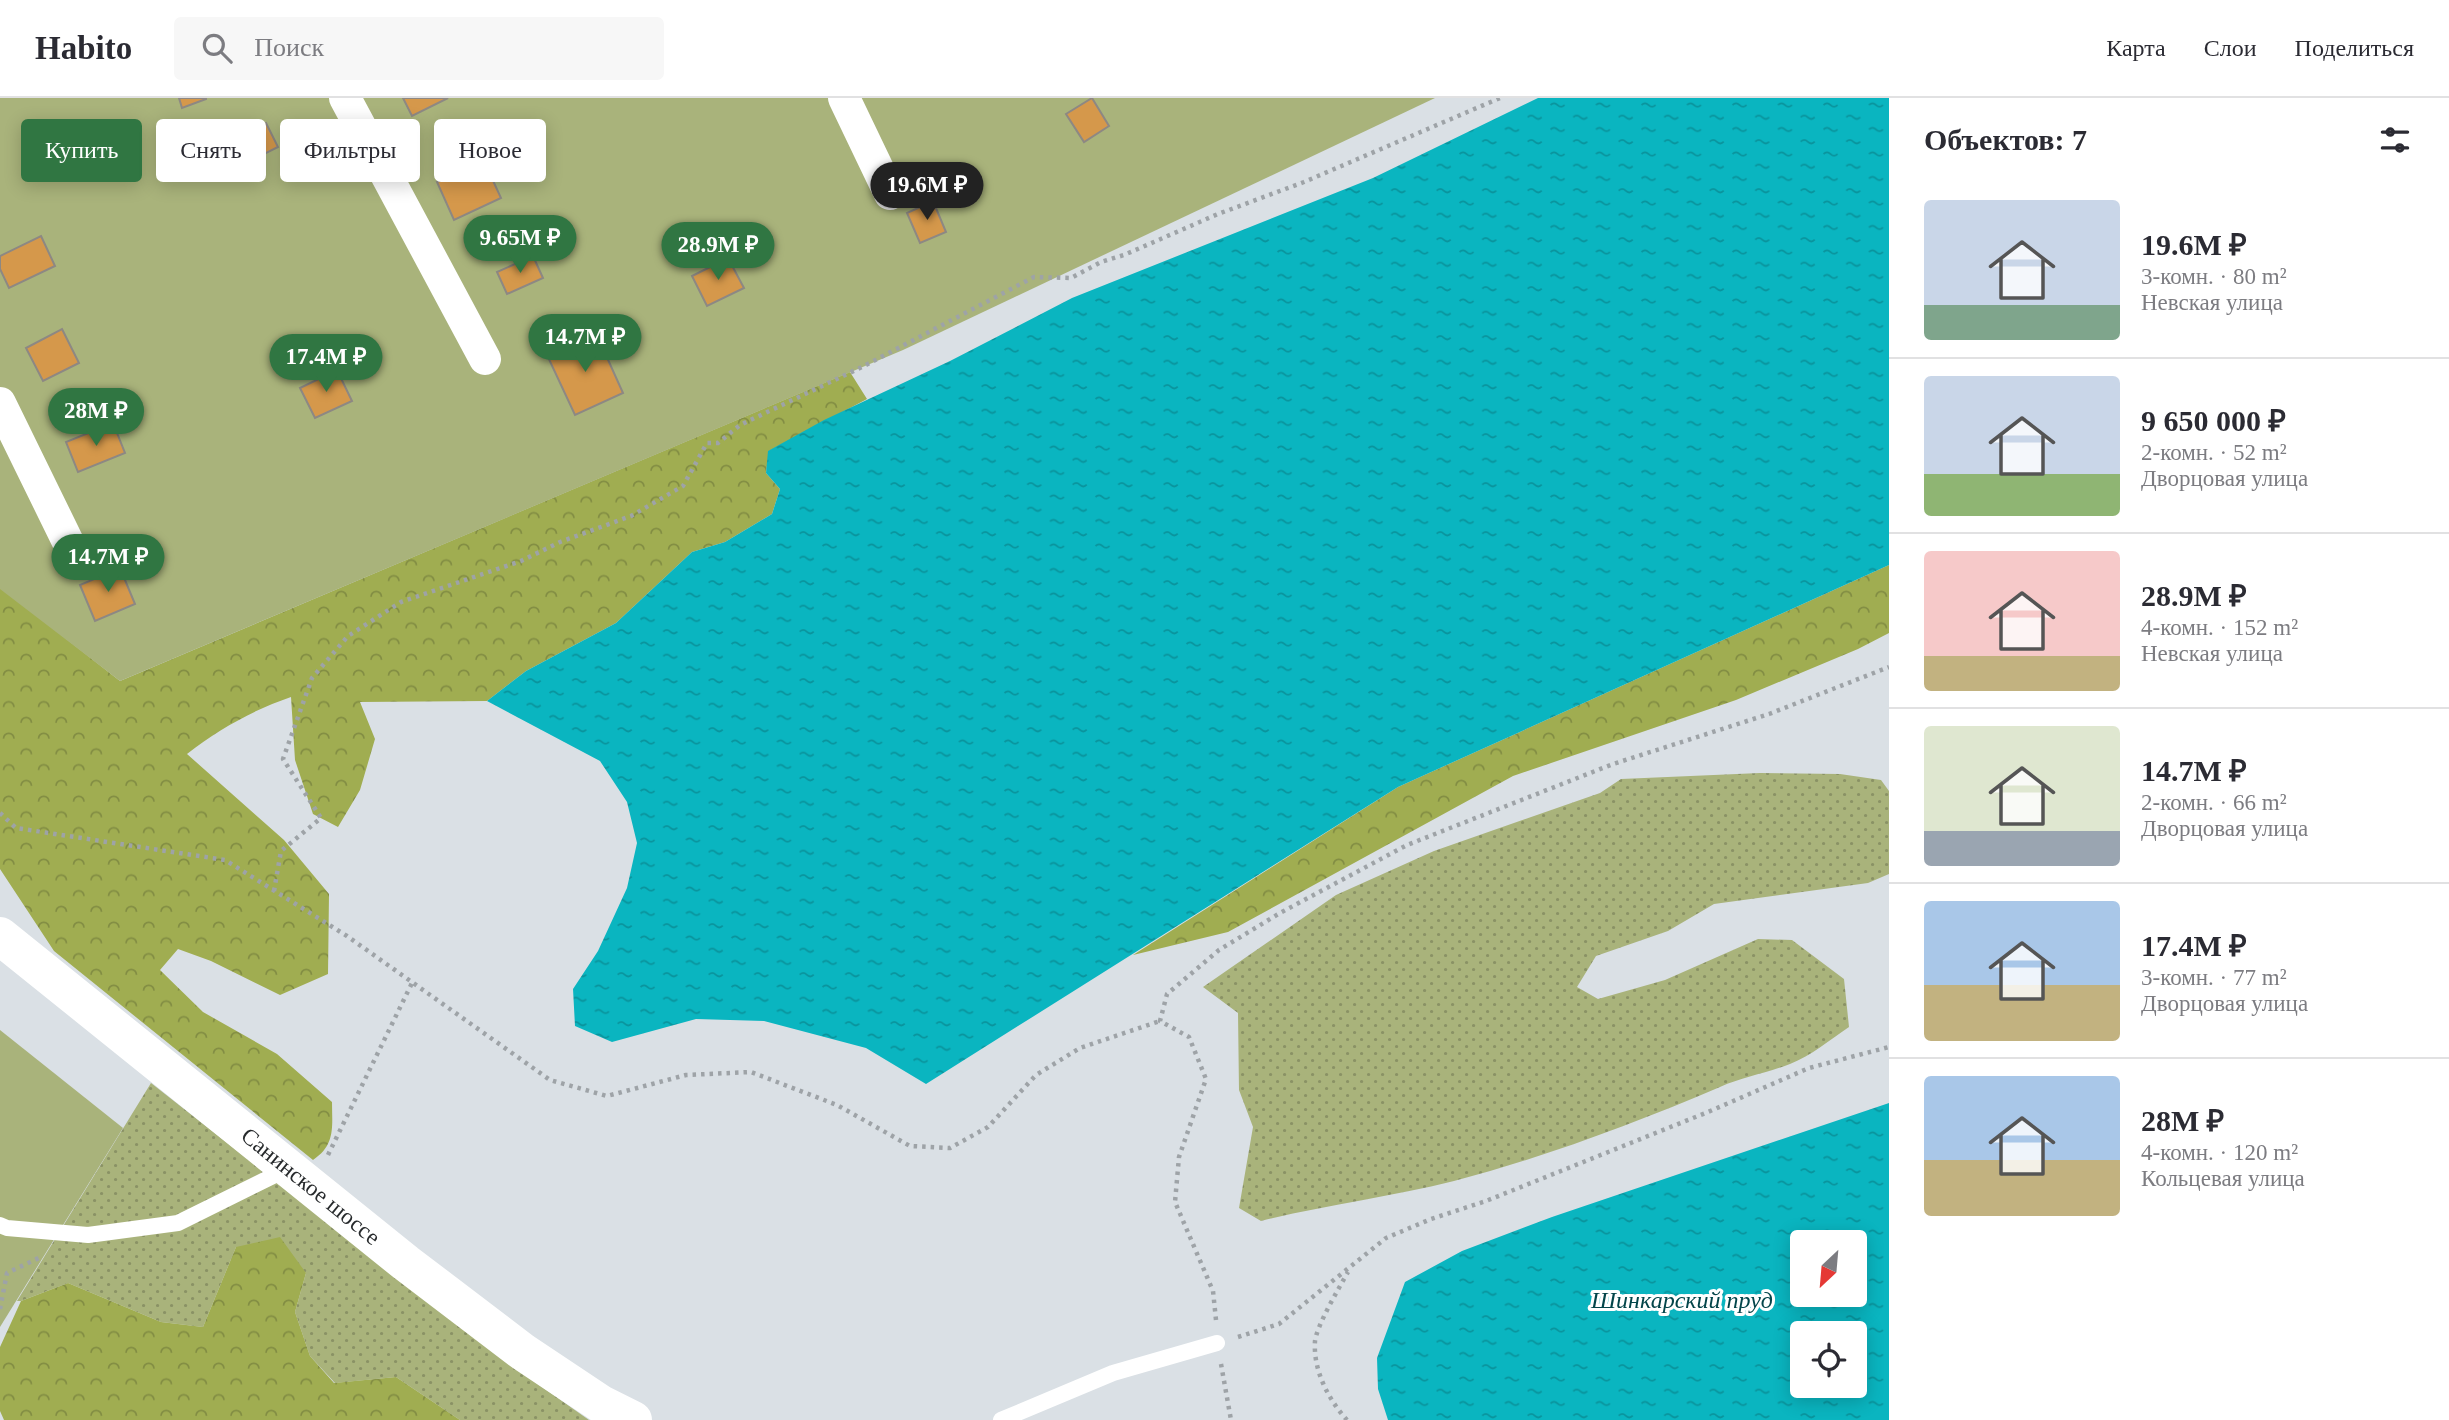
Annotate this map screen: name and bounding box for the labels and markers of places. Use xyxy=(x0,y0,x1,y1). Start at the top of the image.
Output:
pin: 19.6M ₽ xyxy=(862,162,992,222)
pin: 9.65M ₽ xyxy=(455,216,585,275)
pin: 28.9M ₽ xyxy=(653,222,783,282)
pin: 14.7M ₽ xyxy=(520,314,650,374)
pin: 17.4M ₽ xyxy=(261,334,391,394)
pin: 28M ₽ xyxy=(47,388,145,448)
pin: 14.7M ₽ xyxy=(43,534,173,594)

